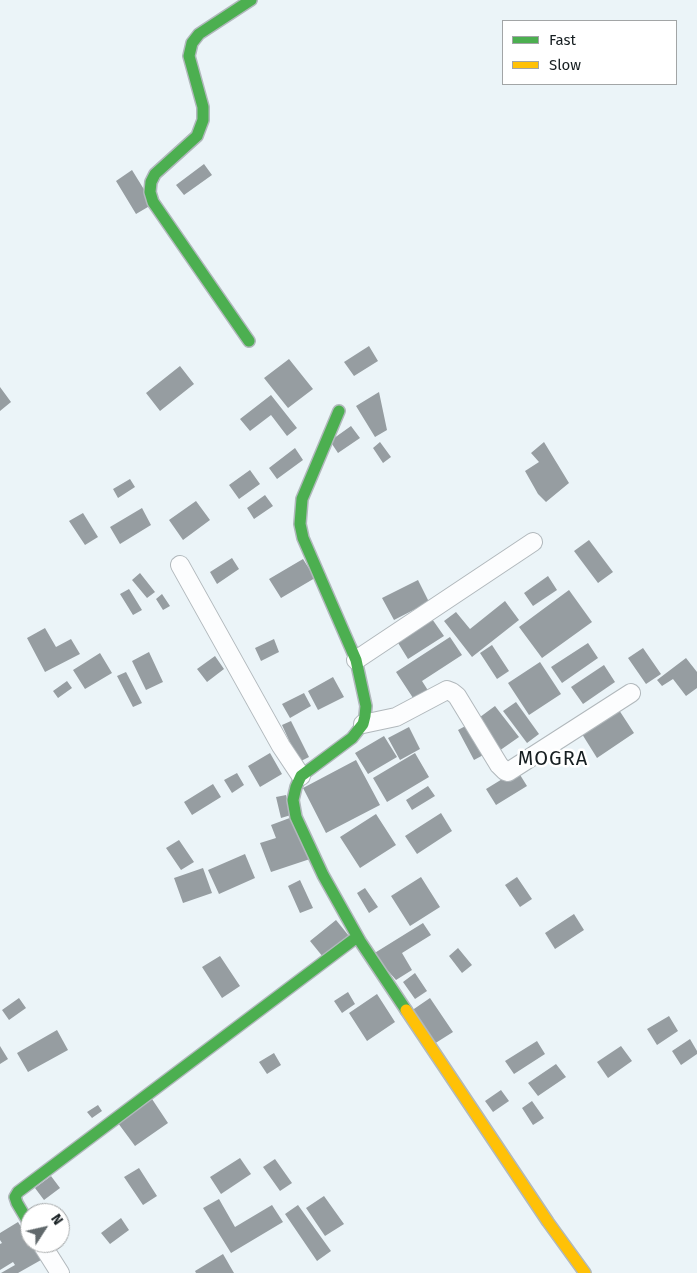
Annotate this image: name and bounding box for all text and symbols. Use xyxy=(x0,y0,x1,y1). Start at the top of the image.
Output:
legend xyxy=(502,20,677,85)
text: Fast xyxy=(549,31,576,49)
text: Slow xyxy=(549,56,581,74)
district label: MOGRA xyxy=(517,747,589,771)
north arrow xyxy=(20,1203,70,1253)
text: N xyxy=(47,1211,67,1228)

